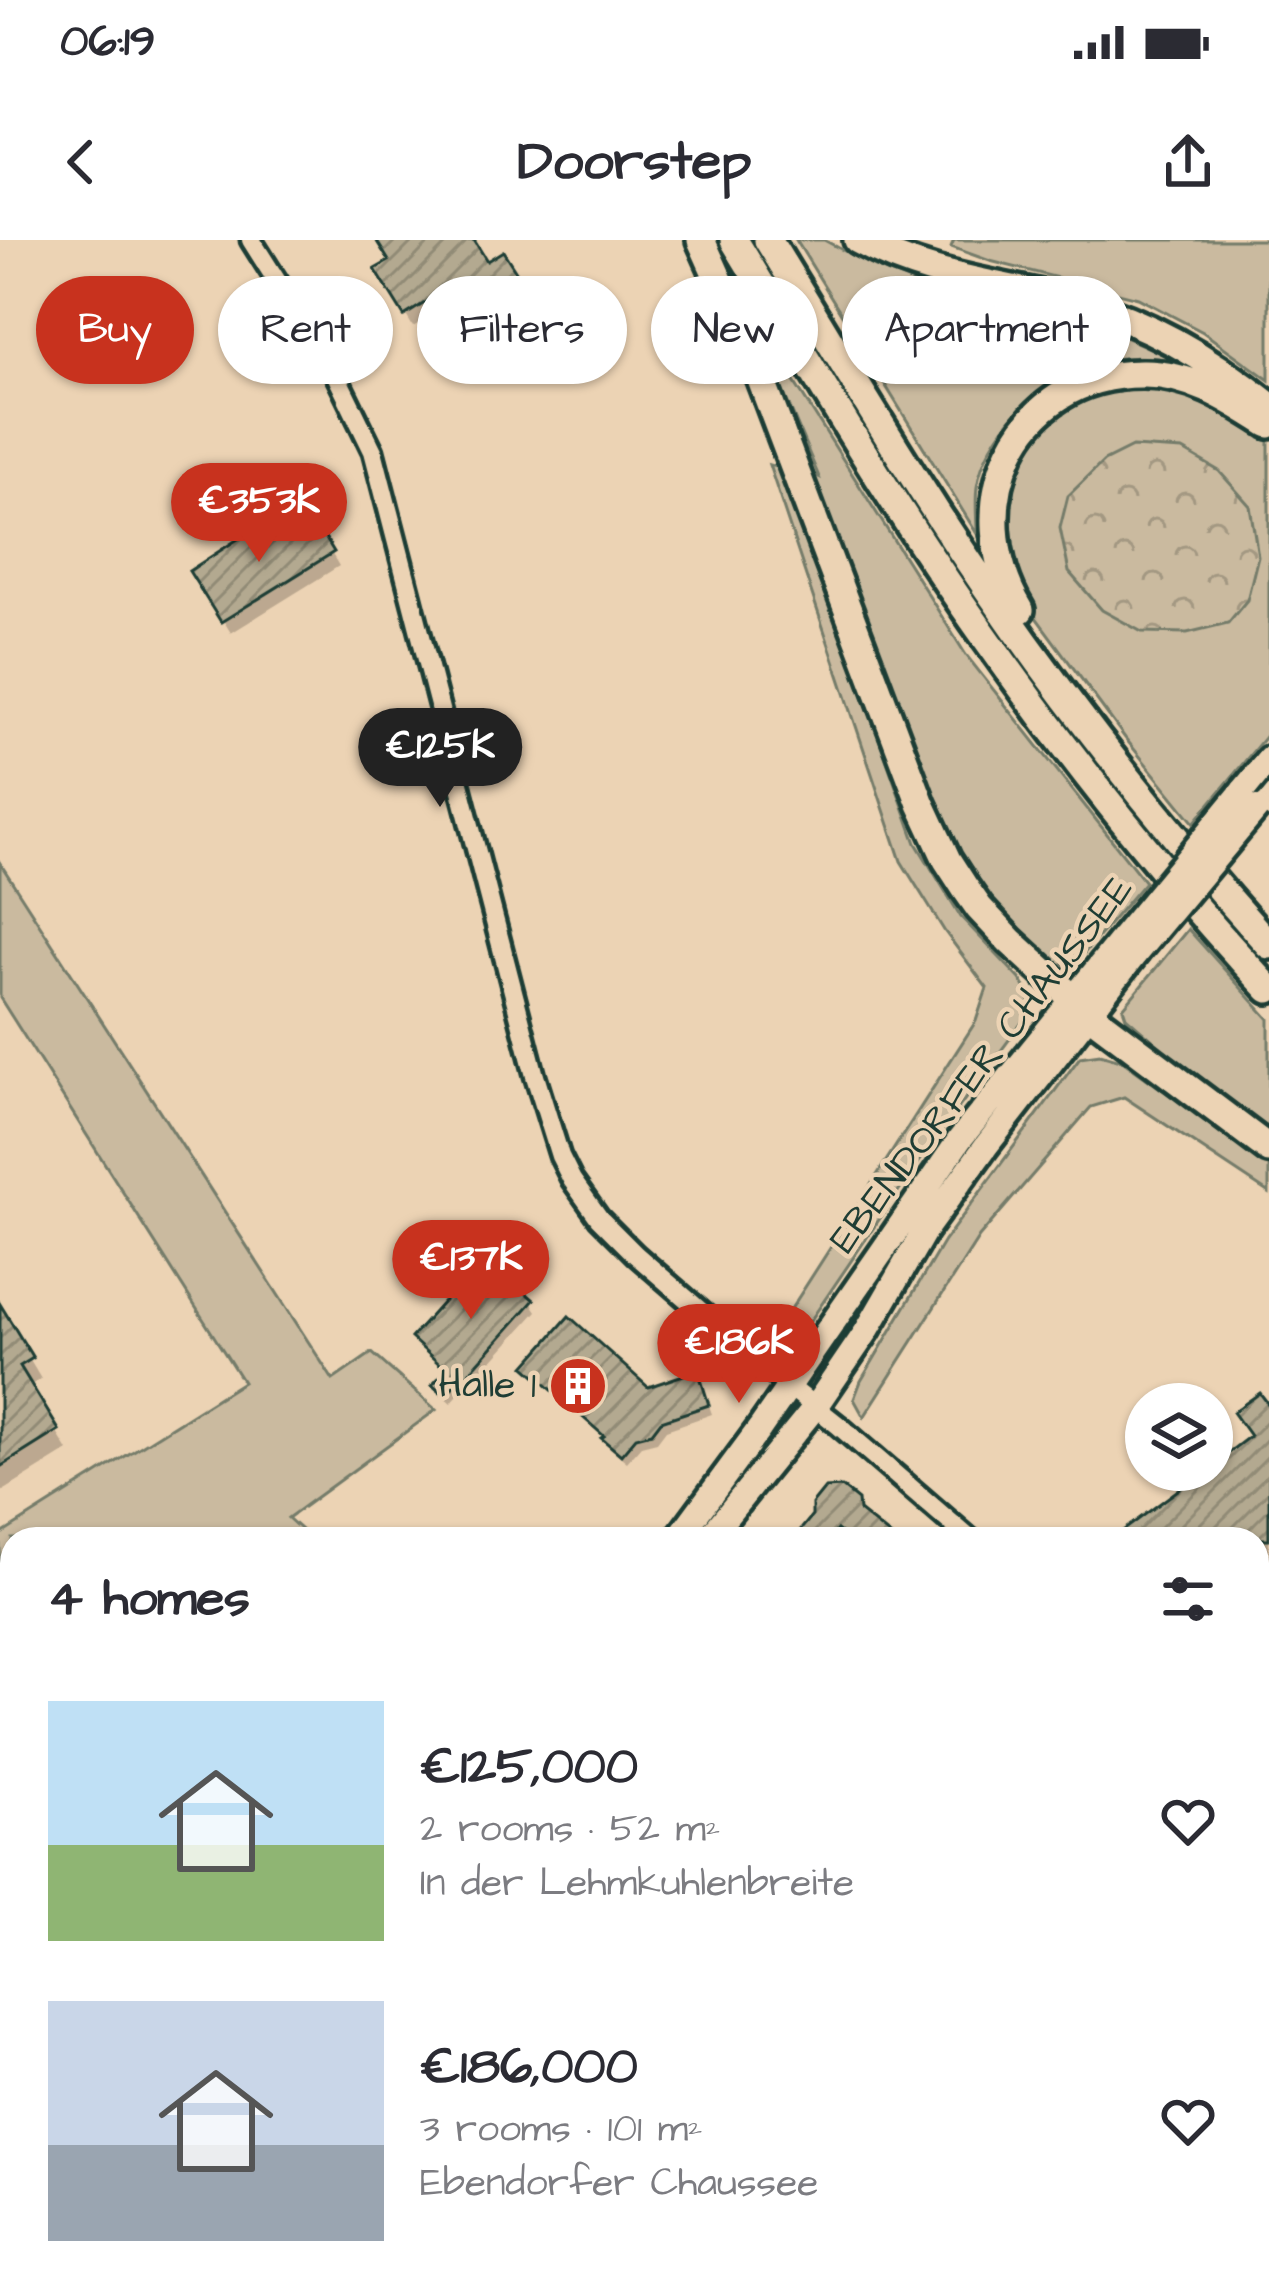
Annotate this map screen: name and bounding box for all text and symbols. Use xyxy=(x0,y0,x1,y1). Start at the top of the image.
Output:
text: 06:19 xyxy=(60,11,156,73)
text: Doorstep xyxy=(518,125,751,200)
icon: back xyxy=(48,129,114,195)
icon: share xyxy=(1155,129,1221,195)
chip: Buy xyxy=(36,276,194,384)
chip: Rent xyxy=(218,276,393,384)
chip: Filters xyxy=(417,276,627,384)
chip: New xyxy=(651,276,818,384)
chip: Apartment xyxy=(842,276,1131,384)
pin: €353K xyxy=(175,463,343,565)
text: €353K xyxy=(198,475,320,529)
pin: €125K xyxy=(356,708,524,810)
text: €125K xyxy=(385,720,495,774)
street label: EBENDORFER CHAUSSEE xyxy=(817,865,1147,1265)
pin: €137K xyxy=(387,1220,555,1322)
text: €137K xyxy=(419,1232,523,1286)
pin: €186K xyxy=(655,1304,823,1406)
text: €186K xyxy=(684,1316,794,1370)
building icon: Halle 1 xyxy=(547,1355,609,1417)
place label: Halle 1 xyxy=(439,1359,536,1413)
map controls xyxy=(1125,1383,1233,1491)
button: layers xyxy=(1125,1383,1233,1491)
text: 4 homes xyxy=(48,1564,250,1635)
icon: filters xyxy=(1155,1566,1221,1632)
text: €125,000 xyxy=(420,1732,638,1803)
icon: home xyxy=(144,1749,288,1893)
icon: heart xyxy=(1155,1788,1221,1854)
text: 2 rooms · 52 m² xyxy=(420,1803,721,1857)
text: In der Lehmkuhlenbreite xyxy=(420,1857,854,1911)
text: €186,000 xyxy=(420,2032,638,2103)
icon: home xyxy=(144,2049,288,2193)
icon: heart xyxy=(1155,2088,1221,2154)
text: 3 rooms · 101 m² xyxy=(420,2103,703,2157)
text: Ebendorfer Chaussee xyxy=(420,2157,818,2211)

